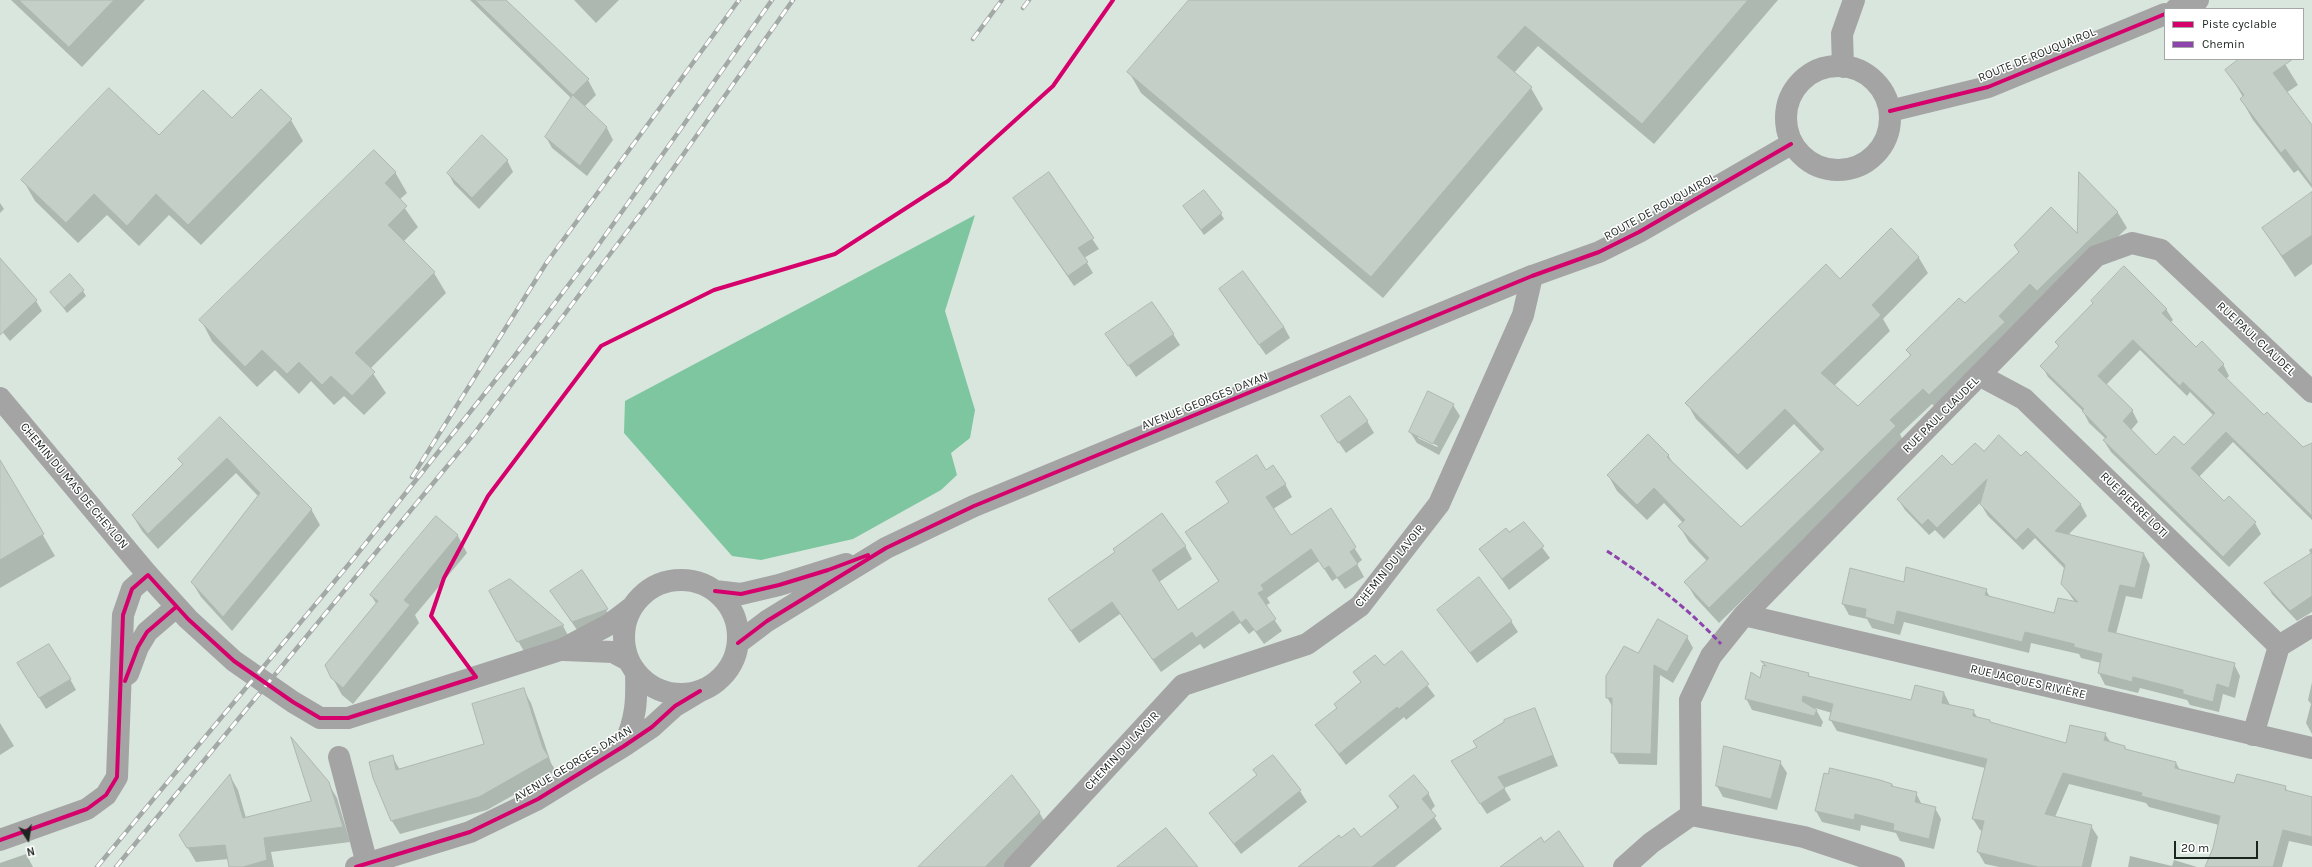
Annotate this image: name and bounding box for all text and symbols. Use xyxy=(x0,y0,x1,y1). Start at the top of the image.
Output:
legend xyxy=(2164,8,2304,60)
text: Piste cyclable xyxy=(2202,17,2277,31)
street label: ROUTE DE ROUQUAIROL xyxy=(1976,25,2098,85)
text: Chemin xyxy=(2202,37,2245,51)
street label: ROUTE DE ROUQUAIROL xyxy=(1602,170,1718,244)
street label: RUE PAUL CLAUDEL xyxy=(2214,299,2298,379)
street label: AVENUE GEORGES DAYAN xyxy=(1140,369,1270,433)
street label: RUE PAUL CLAUDEL xyxy=(1900,374,1982,456)
street label: CHEMIN DU MAS DE CHEYLON xyxy=(17,420,131,552)
street label: RUE PIERRE LOTI xyxy=(2097,469,2171,541)
street label: CHEMIN DU LAVOIR xyxy=(1352,522,1428,610)
street label: RUE JACQUES RIVIÈRE xyxy=(1969,662,2087,702)
street label: CHEMIN DU LAVOIR xyxy=(1082,709,1162,793)
street label: AVENUE GEORGES DAYAN xyxy=(511,723,635,805)
north arrow xyxy=(8,819,48,859)
scale bar xyxy=(2176,833,2260,859)
text: 20 m xyxy=(2181,841,2209,855)
text: N xyxy=(25,844,36,858)

